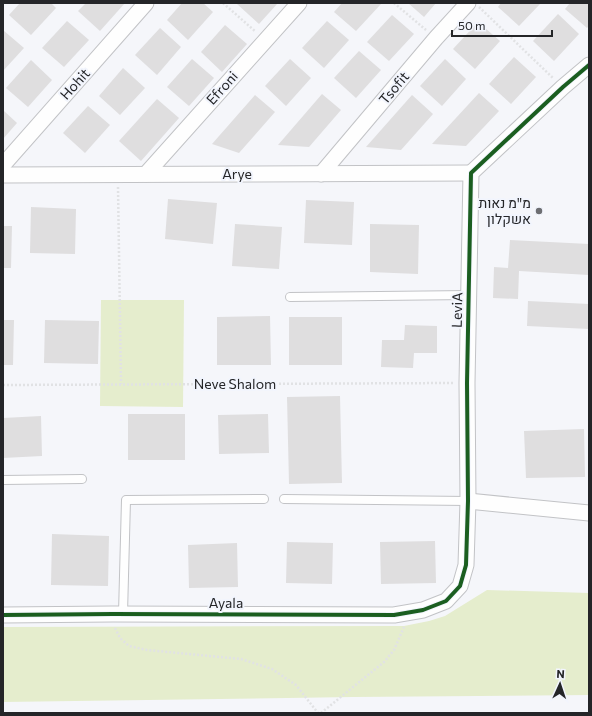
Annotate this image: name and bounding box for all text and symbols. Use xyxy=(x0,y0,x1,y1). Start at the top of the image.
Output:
scale bar xyxy=(452,12,552,38)
text: 50 m xyxy=(458,18,486,32)
street label: Hohit xyxy=(56,64,93,103)
street label: Efroni xyxy=(202,67,241,108)
street label: Tsofit xyxy=(375,68,412,107)
street label: Arye xyxy=(222,165,252,182)
place label: מ"מ נאות אשקלון xyxy=(478,194,531,227)
marker: מ"מ נאות אשקלון xyxy=(534,206,544,216)
street label: LeviA xyxy=(448,292,465,328)
street label: Neve Shalom xyxy=(194,375,276,392)
street label: Ayala xyxy=(209,594,243,611)
north arrow xyxy=(540,664,580,704)
text: N xyxy=(556,667,565,680)

